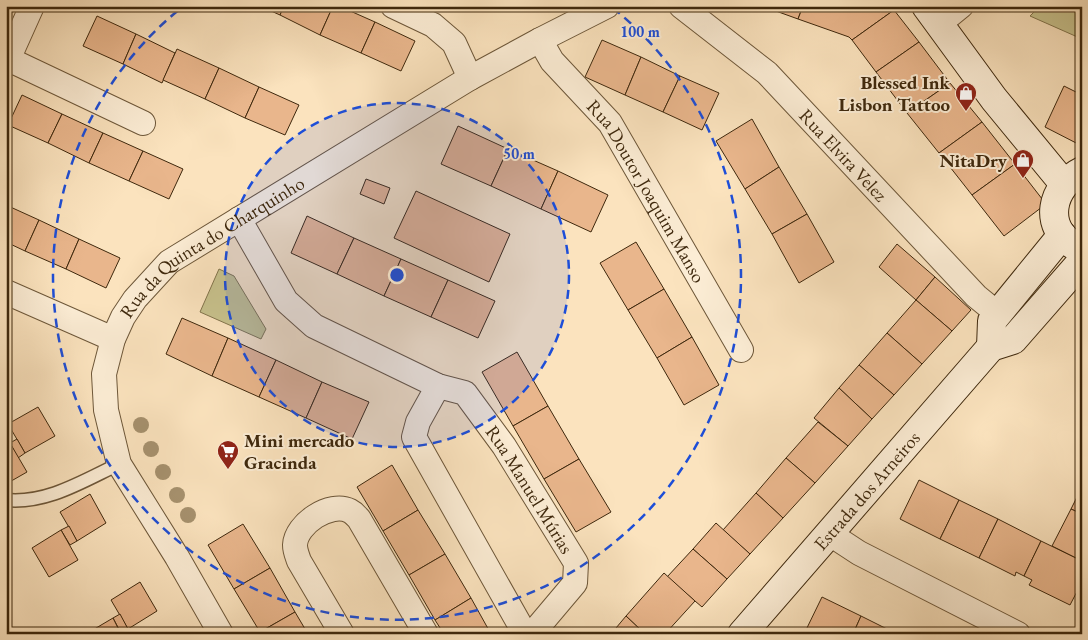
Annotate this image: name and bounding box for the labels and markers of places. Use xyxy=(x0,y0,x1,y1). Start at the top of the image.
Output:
place label: Blessed Ink Lisbon Tattoo xyxy=(838,70,951,117)
shop icon: Blessed Ink Lisbon Tattoo xyxy=(954,81,978,112)
place label: NitaDry xyxy=(939,148,1008,173)
shop icon: NitaDry xyxy=(1011,148,1035,179)
centre of rings xyxy=(388,266,406,284)
place label: Mini mercado Gracinda xyxy=(244,428,355,475)
supermarket icon: Mini mercado Gracinda xyxy=(216,439,240,470)

